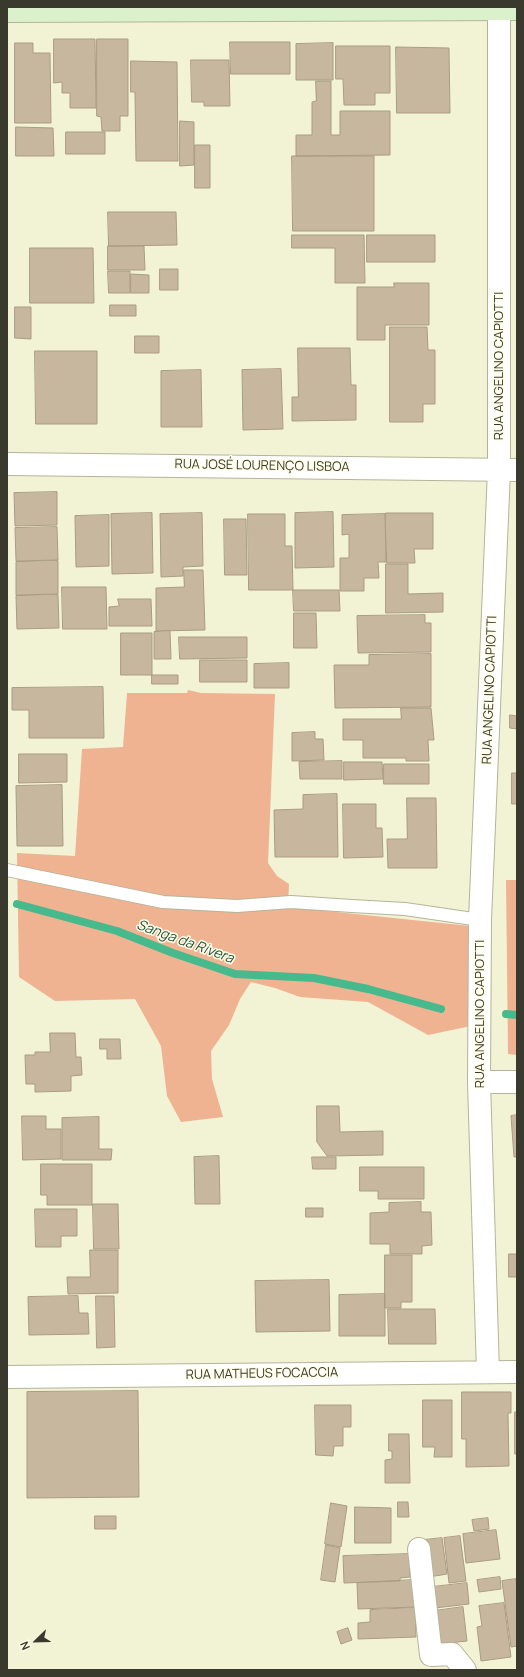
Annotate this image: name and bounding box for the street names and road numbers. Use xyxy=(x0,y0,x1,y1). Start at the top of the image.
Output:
street label: RUA ANGELINO CAPIOTTI xyxy=(491,292,507,440)
street label: RUA JOSÉ LOURENÇO LISBOA xyxy=(174,457,350,475)
street label: RUA ANGELINO CAPIOTTI xyxy=(480,615,500,765)
street label: RUA ANGELINO CAPIOTTI xyxy=(472,940,488,1088)
street label: RUA MATHEUS FOCACCIA xyxy=(186,1365,338,1383)

